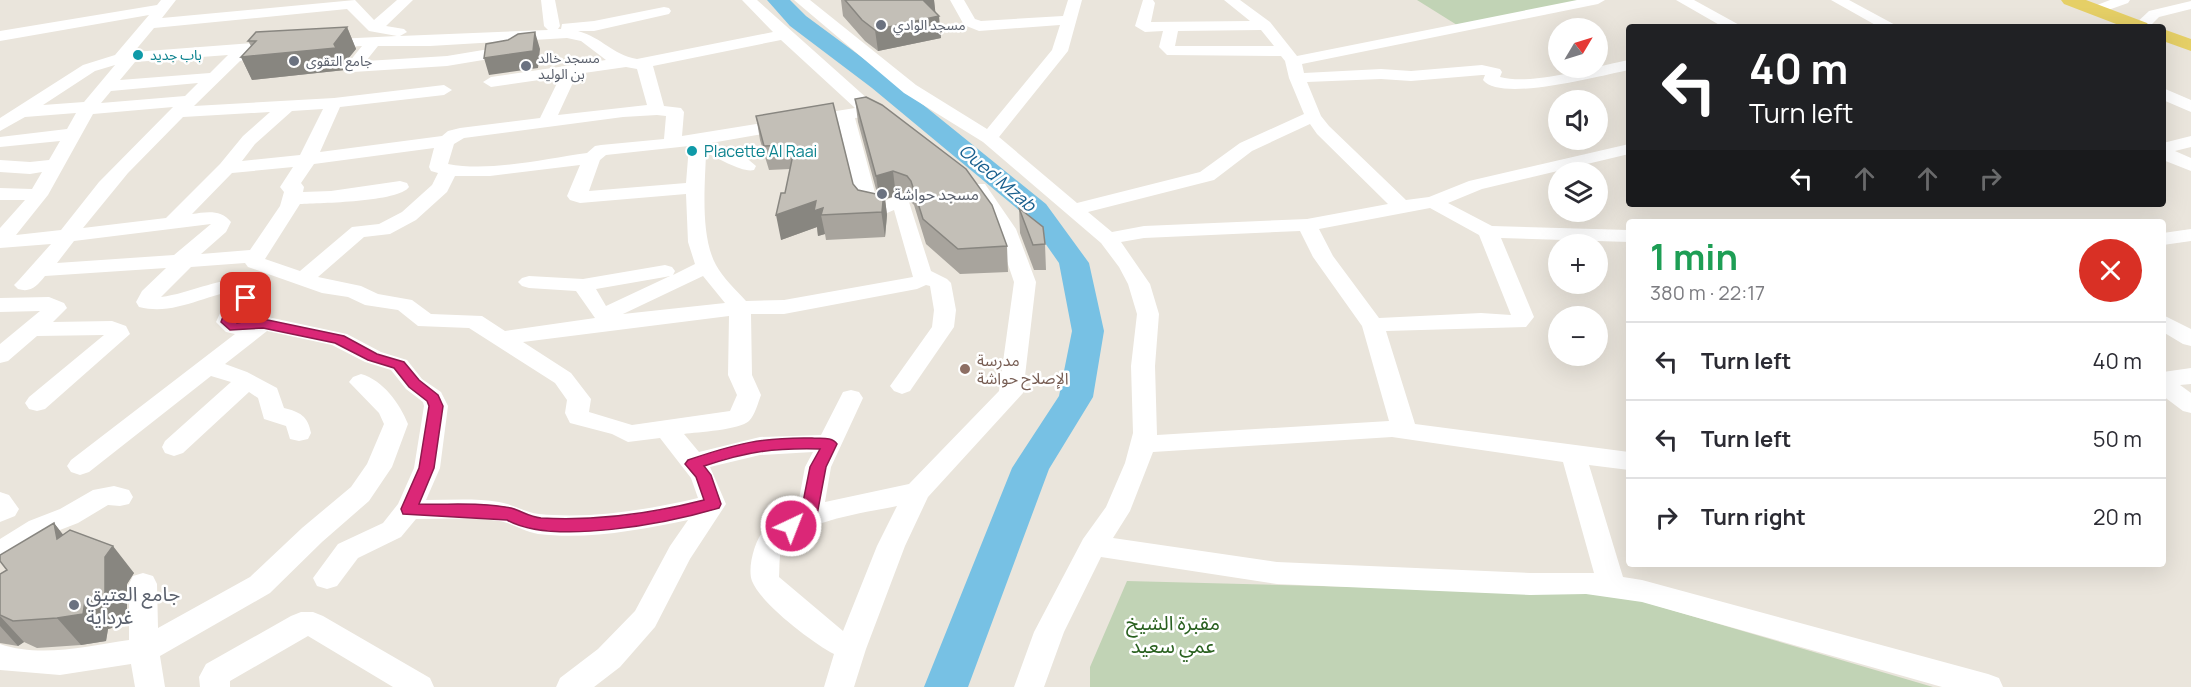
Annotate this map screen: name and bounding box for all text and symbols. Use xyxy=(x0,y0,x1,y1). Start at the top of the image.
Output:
place label: مسجد الوادي xyxy=(893,15,966,36)
marker: مسجد الوادي xyxy=(874,18,888,32)
north arrow xyxy=(1548,18,1608,78)
map controls xyxy=(1548,18,1608,366)
text: 40 m xyxy=(1749,39,1848,97)
place label: باب جديد xyxy=(150,45,202,64)
marker: باب جديد xyxy=(131,48,145,62)
place label: مسجد خالد بن الوليد xyxy=(538,48,600,83)
icon: left xyxy=(1650,48,1728,126)
place label: جامع التقوى xyxy=(306,51,372,72)
marker: جامع التقوى xyxy=(287,54,301,68)
marker: مسجد خالد بن الوليد xyxy=(519,59,533,73)
button: sound xyxy=(1548,90,1608,150)
text: Turn left xyxy=(1749,94,1853,131)
water label: Oued Mzab xyxy=(954,138,1042,217)
place label: Placette Al Raai xyxy=(704,140,817,162)
marker: Placette Al Raai xyxy=(685,144,699,158)
button: layers xyxy=(1548,162,1608,222)
icon: left xyxy=(1785,162,1818,195)
icon: ahead xyxy=(1848,162,1881,195)
icon: ahead xyxy=(1911,162,1944,195)
icon: right xyxy=(1974,162,2007,195)
place label: مسجد حواشة xyxy=(894,183,979,205)
marker: مسجد حواشة xyxy=(875,187,889,201)
text: 1 min xyxy=(1650,232,1738,281)
button: + xyxy=(1548,234,1608,294)
button: close xyxy=(2079,239,2142,302)
pin xyxy=(220,272,271,323)
text: 380 m · 22:17 xyxy=(1650,279,1765,306)
icon: arrive xyxy=(229,281,262,314)
button: − xyxy=(1548,306,1608,366)
icon: left xyxy=(1650,345,1683,378)
text: Turn left xyxy=(1701,346,1791,376)
text: 40 m xyxy=(2093,346,2142,376)
place label: مدرسة الإصلاح حواشة xyxy=(977,349,1069,391)
marker: مدرسة الإصلاح حواشة xyxy=(958,362,972,376)
icon: left xyxy=(1650,423,1683,456)
text: Turn left xyxy=(1701,424,1791,454)
text: 50 m xyxy=(2093,424,2142,454)
position arrow xyxy=(759,494,823,558)
icon: right xyxy=(1650,501,1683,534)
text: Turn right xyxy=(1701,502,1806,532)
text: 20 m xyxy=(2093,502,2142,532)
place label: جامع العتيق غرداية xyxy=(86,580,180,630)
marker: جامع العتيق غرداية xyxy=(67,598,81,612)
park label: مقبرة الشيخ عمي سعيد xyxy=(1126,609,1220,662)

